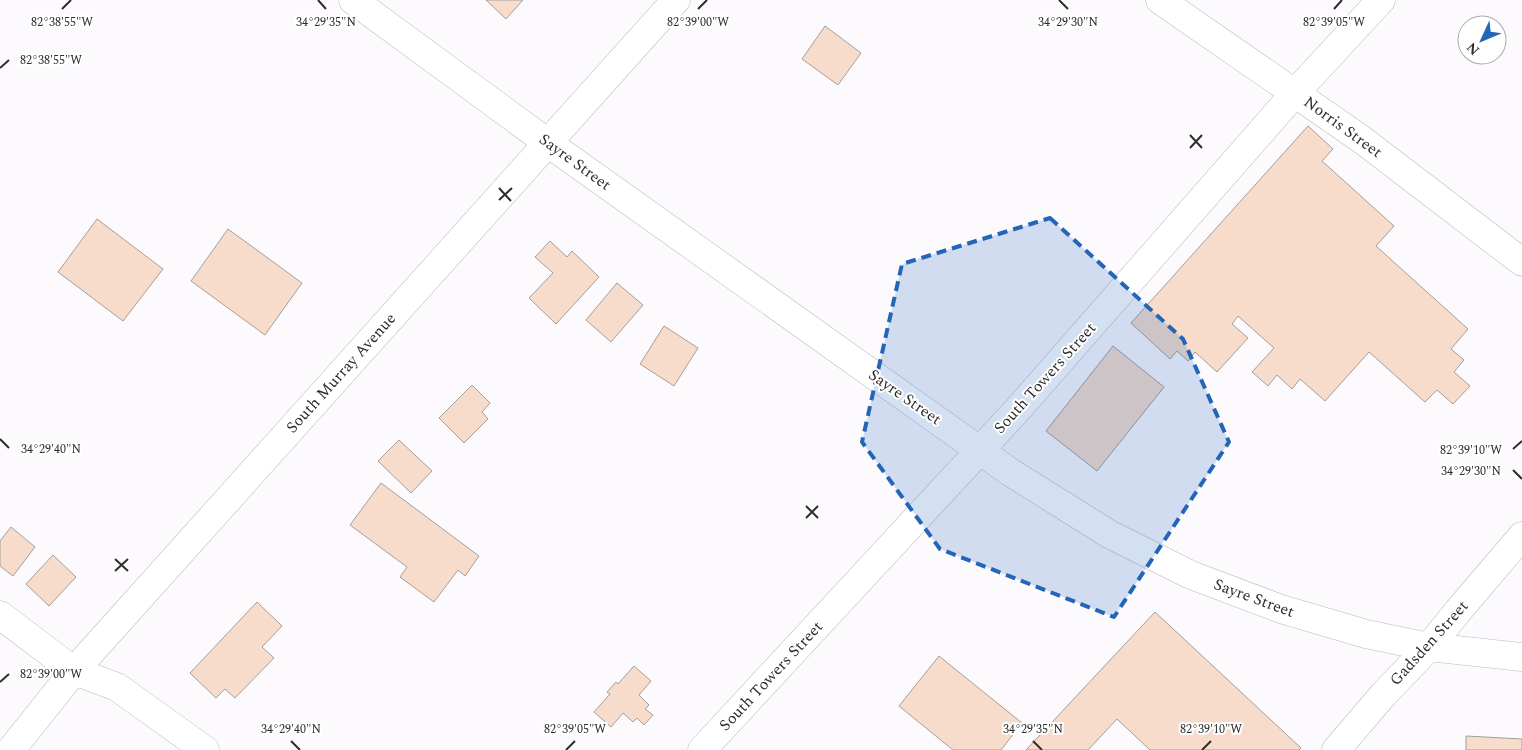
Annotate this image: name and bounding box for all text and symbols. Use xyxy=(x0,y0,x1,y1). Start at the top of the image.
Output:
text: 82°38'55"W xyxy=(31,13,93,32)
text: 34°29'35"N xyxy=(296,13,356,32)
text: 82°39'00"W xyxy=(667,13,729,32)
text: 34°29'30"N xyxy=(1038,13,1098,32)
text: 82°39'05"W xyxy=(1303,13,1365,32)
north arrow xyxy=(1457,15,1507,65)
text: N xyxy=(1461,37,1485,60)
text: 82°38'55"W xyxy=(20,51,82,70)
street label: Norris Street xyxy=(1299,90,1388,164)
street label: Sayre Street xyxy=(534,128,616,197)
street label: South Murray Avenue xyxy=(280,307,402,439)
street label: South Towers Street xyxy=(988,317,1102,439)
street label: Sayre Street xyxy=(864,363,947,431)
text: 34°29'40"N xyxy=(21,440,81,459)
text: 82°39'10"W xyxy=(1440,441,1502,460)
text: 34°29'30"N xyxy=(1441,462,1501,481)
street label: Sayre Street xyxy=(1210,572,1298,624)
street label: Gadsden Street xyxy=(1384,595,1474,691)
street label: South Towers Street xyxy=(713,615,829,737)
text: 82°39'00"W xyxy=(20,665,82,684)
text: 34°29'40"N xyxy=(261,720,321,739)
text: 82°39'05"W xyxy=(544,720,606,739)
text: 34°29'35"N xyxy=(1003,720,1063,739)
text: 82°39'10"W xyxy=(1180,720,1242,739)

